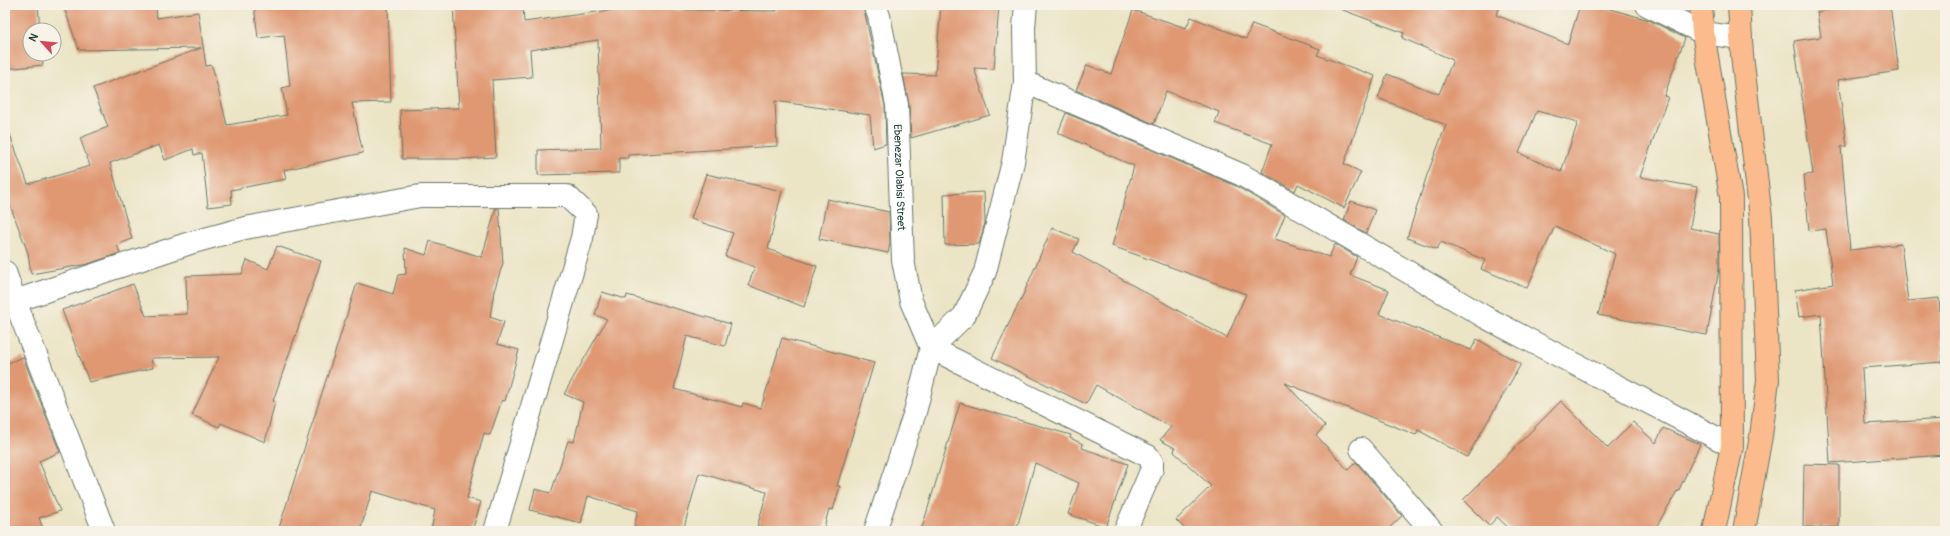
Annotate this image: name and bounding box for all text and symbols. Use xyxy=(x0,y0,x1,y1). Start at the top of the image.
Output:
north arrow xyxy=(22,22,62,62)
text: N xyxy=(26,31,41,44)
street label: Ebenezar Olabisi Street xyxy=(891,124,908,231)

